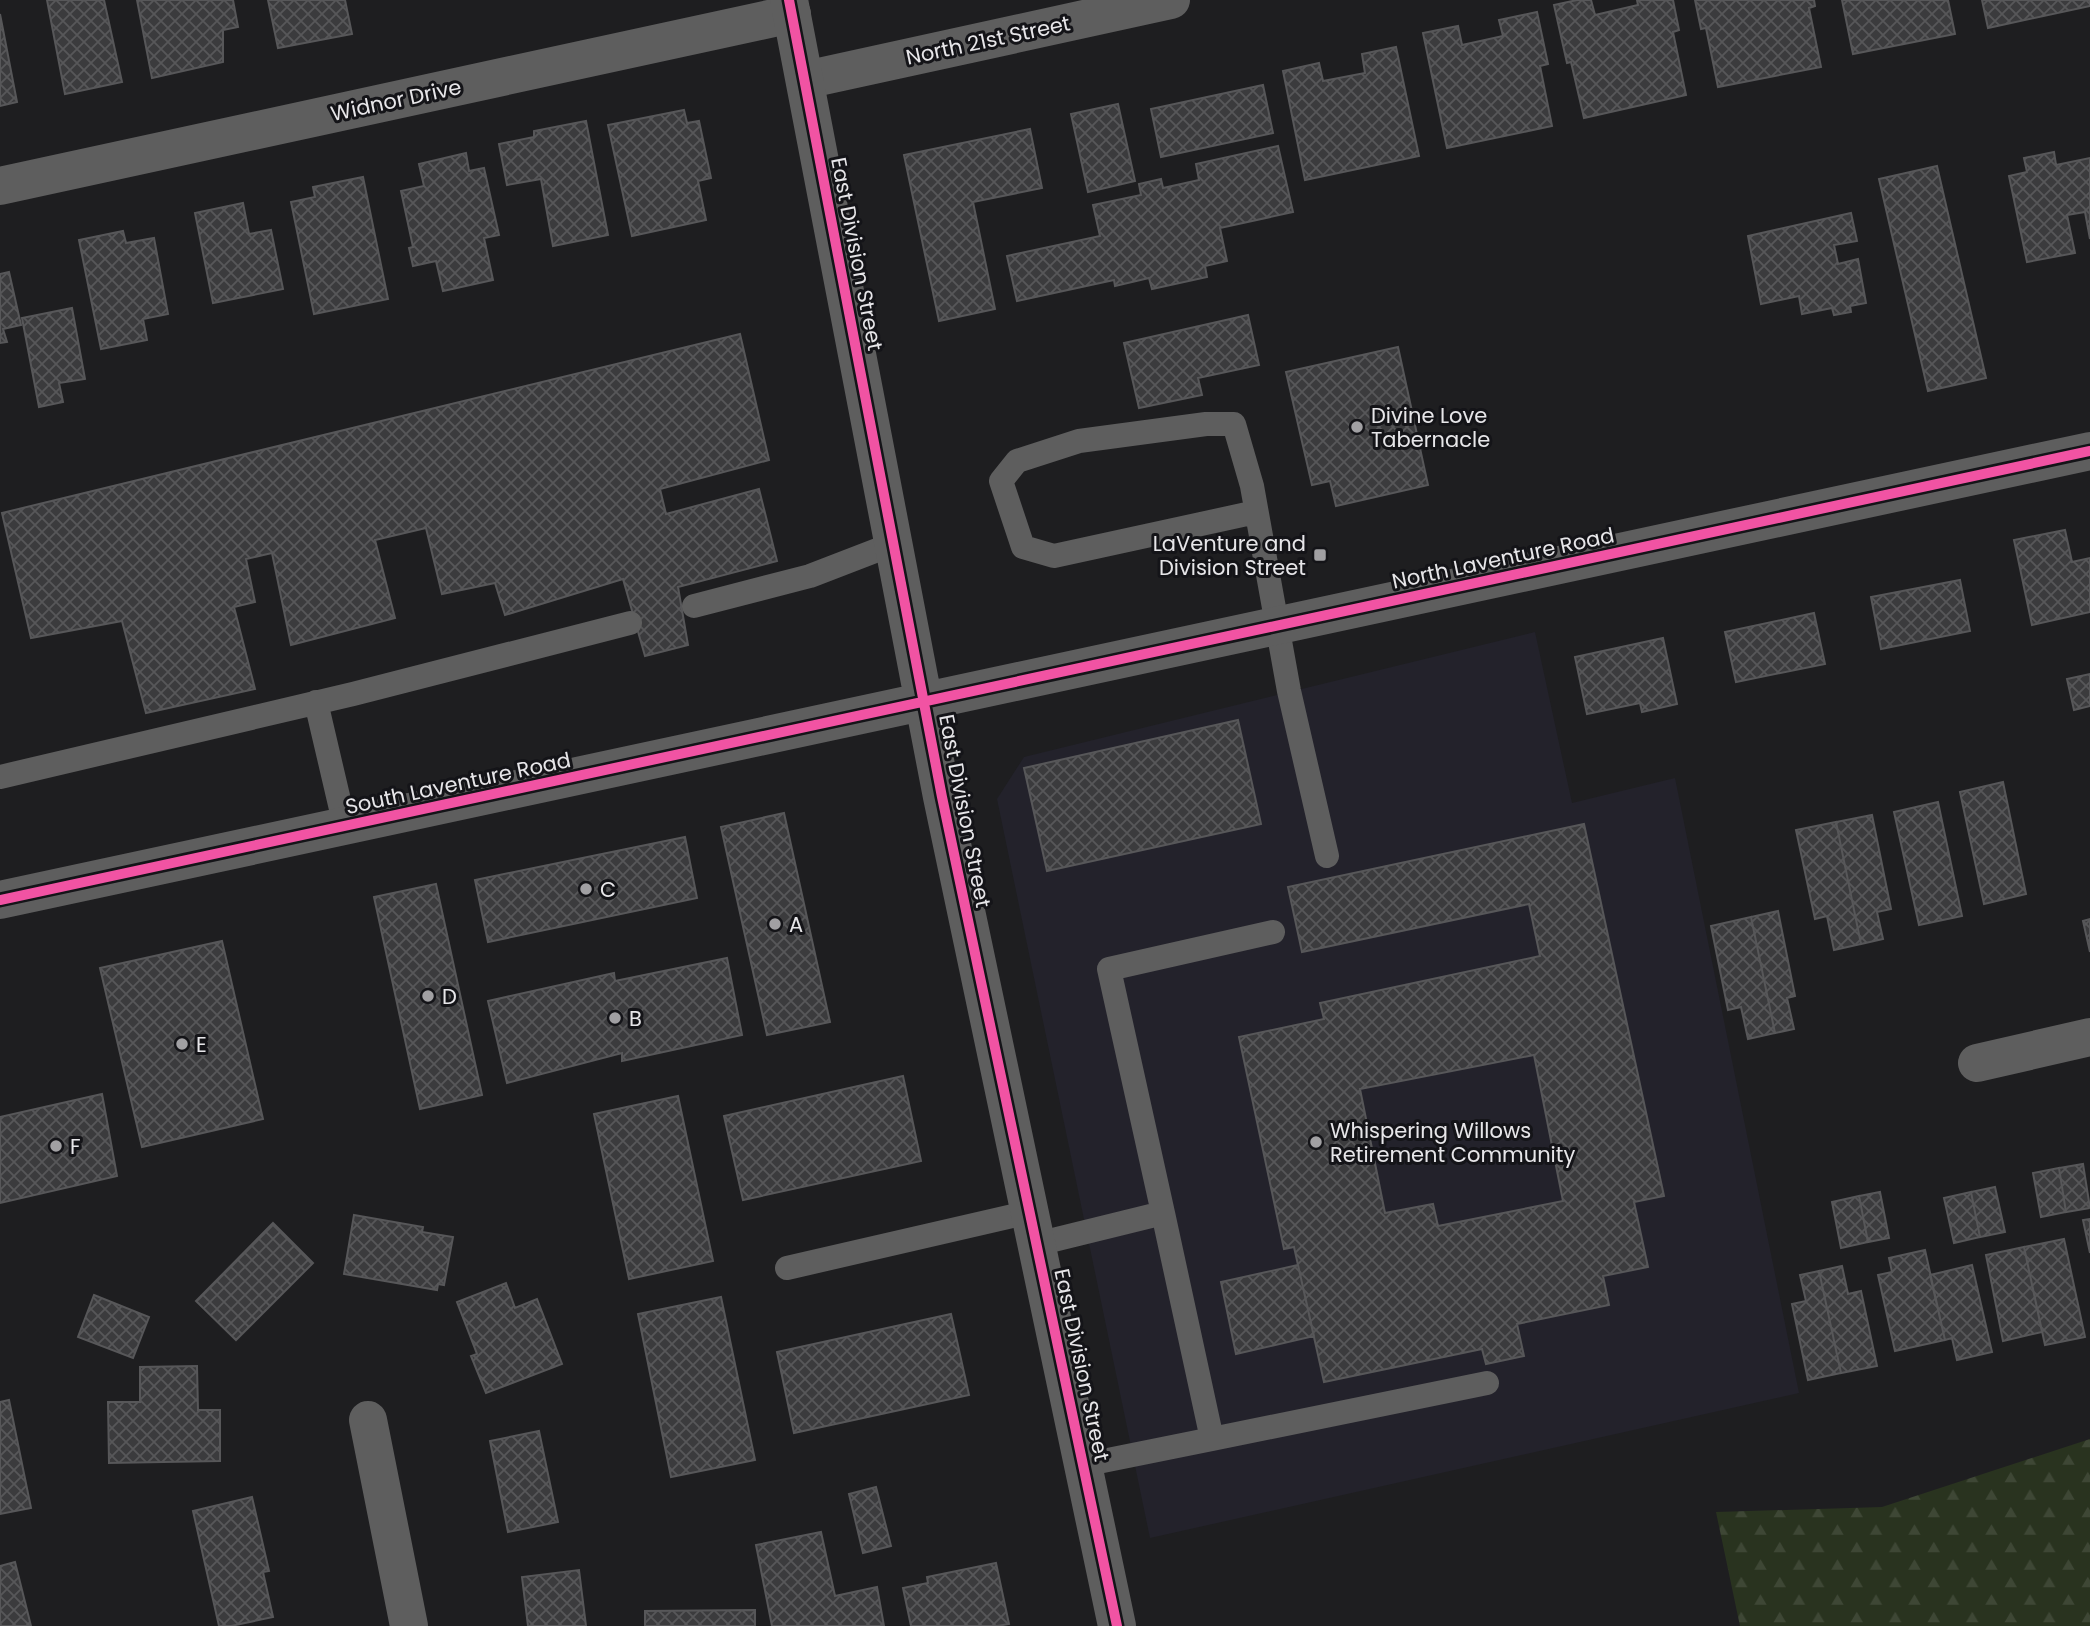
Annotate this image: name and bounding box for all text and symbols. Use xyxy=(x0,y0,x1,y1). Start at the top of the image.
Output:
street label: North 21st Street xyxy=(903,8,1073,72)
street label: Widnor Drive xyxy=(328,72,464,128)
street label: East Division Street xyxy=(824,155,890,353)
place label: Divine Love Tabernacle xyxy=(1371,401,1490,454)
marker: Divine Love Tabernacle xyxy=(1349,419,1365,435)
street label: North Laventure Road xyxy=(1389,520,1617,596)
place label: LaVenture and Division Street xyxy=(1153,529,1306,582)
marker: LaVenture and Division Street xyxy=(1312,547,1328,563)
street label: East Division Street xyxy=(932,712,998,910)
street label: South Laventure Road xyxy=(343,745,573,821)
place label: C xyxy=(600,875,616,904)
marker: C xyxy=(578,881,594,897)
place label: A xyxy=(789,910,803,939)
marker: A xyxy=(767,916,783,932)
place label: D xyxy=(442,982,457,1011)
marker: D xyxy=(420,988,436,1004)
place label: B xyxy=(629,1004,642,1033)
marker: B xyxy=(607,1010,623,1026)
place label: E xyxy=(196,1030,207,1059)
marker: E xyxy=(174,1036,190,1052)
place label: Whispering Willows Retirement Community xyxy=(1330,1116,1575,1169)
place label: F xyxy=(70,1132,81,1161)
marker: Whispering Willows Retirement Community xyxy=(1308,1134,1324,1150)
marker: F xyxy=(48,1138,64,1154)
street label: East Division Street xyxy=(1047,1266,1117,1464)

